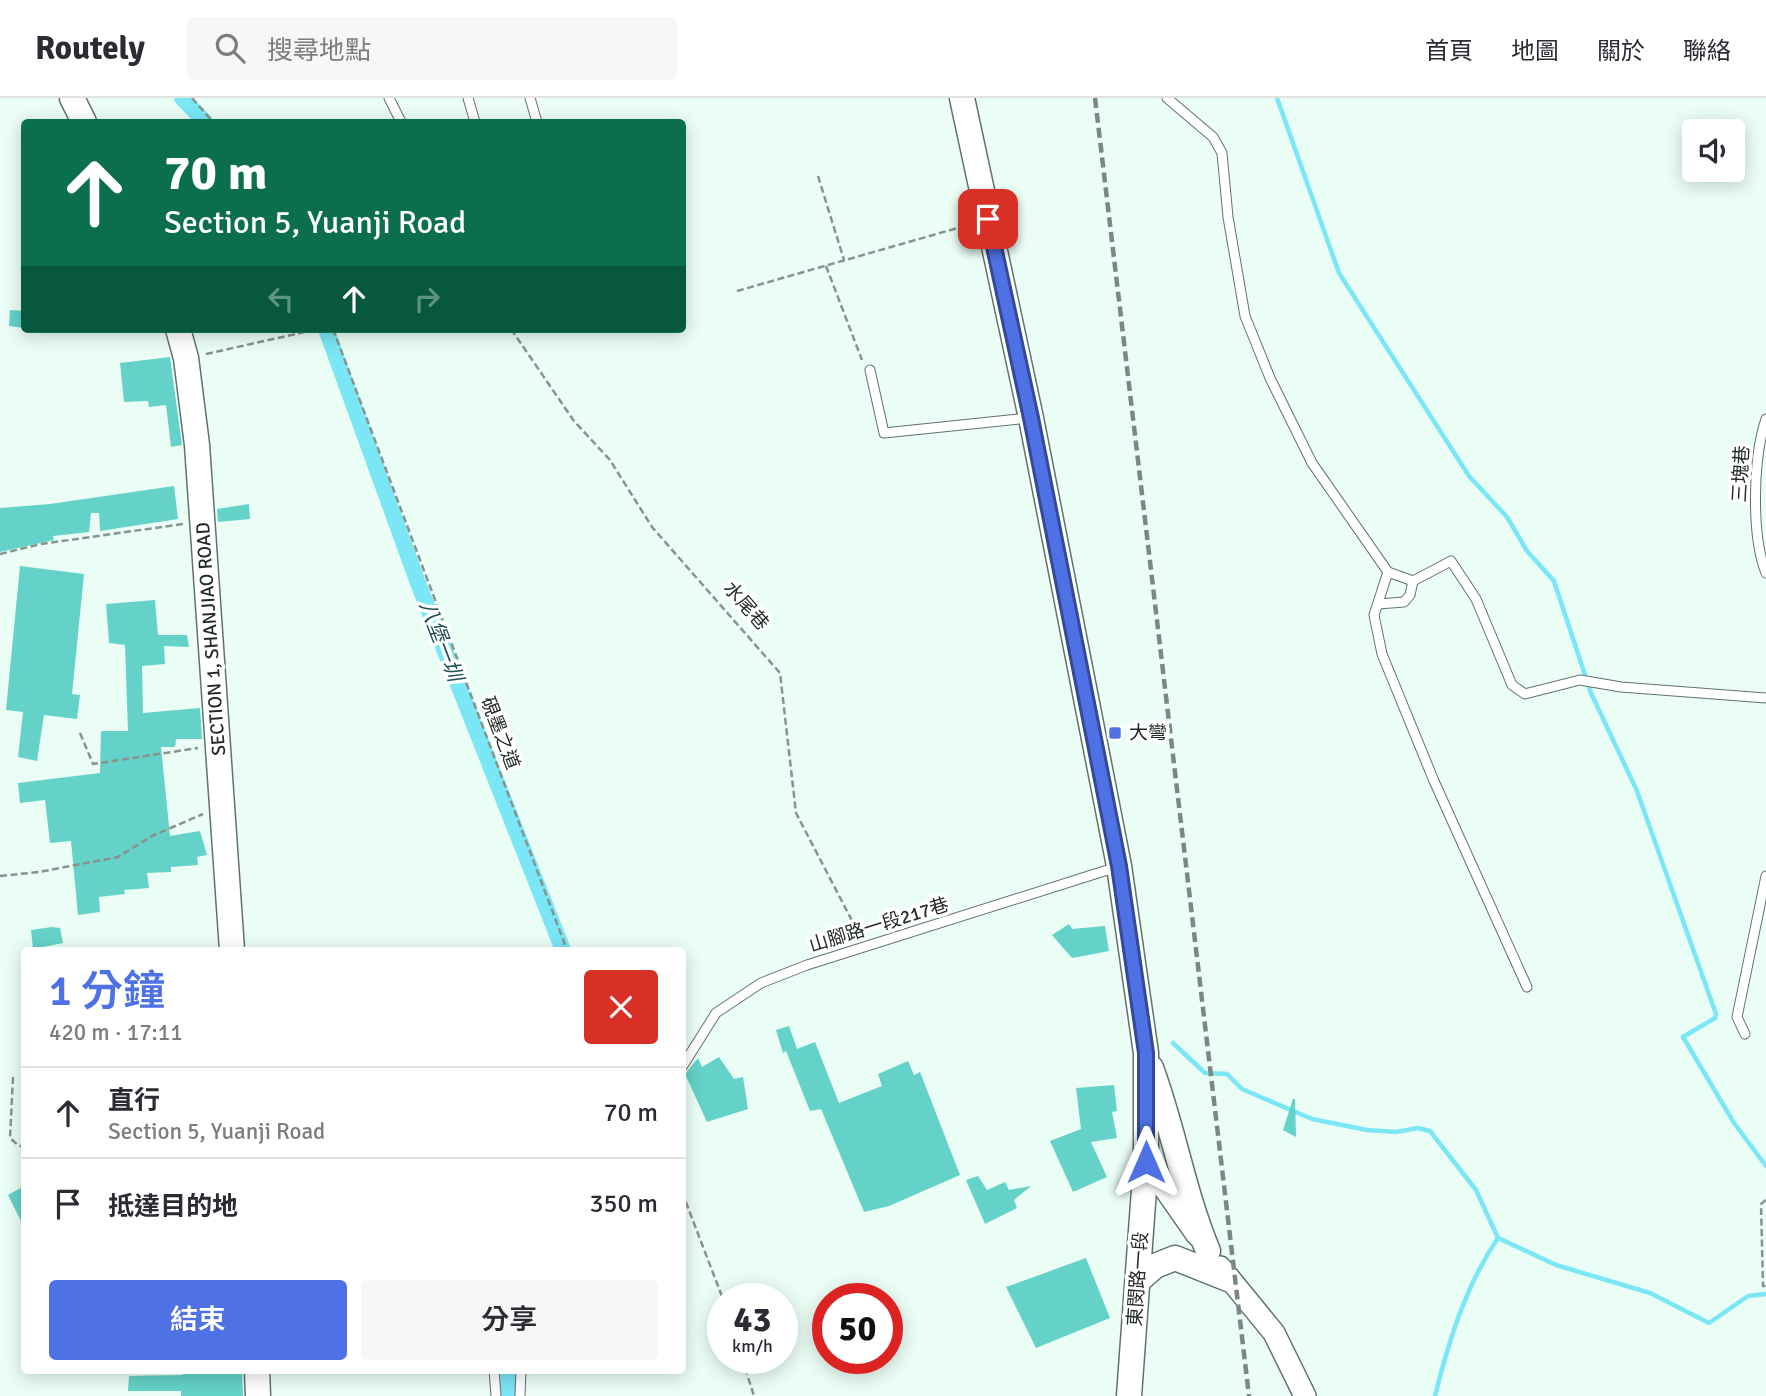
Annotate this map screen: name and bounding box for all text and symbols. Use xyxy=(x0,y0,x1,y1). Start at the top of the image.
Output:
search box xyxy=(187,17,677,80)
text: Routely xyxy=(35,28,145,69)
icon: search xyxy=(211,29,249,67)
text: 搜尋地點 xyxy=(267,35,371,67)
text: 首頁 xyxy=(1425,36,1473,66)
text: 地圖 xyxy=(1511,36,1559,66)
text: 關於 xyxy=(1597,36,1645,66)
text: 聯絡 xyxy=(1683,36,1731,66)
map controls xyxy=(1682,119,1745,182)
button: sound xyxy=(1682,119,1745,182)
text: 70 m xyxy=(164,143,267,203)
icon: ahead xyxy=(49,147,140,238)
pin xyxy=(958,189,1018,249)
icon: arrive xyxy=(969,200,1007,238)
text: Section 5, Yuanji Road xyxy=(164,203,466,242)
icon: left xyxy=(262,280,300,318)
icon: ahead xyxy=(335,280,373,318)
icon: right xyxy=(408,280,446,318)
street label: 三塊巷 xyxy=(1728,445,1754,503)
street label: SECTION 1, SHANJIAO ROAD xyxy=(191,521,231,757)
street label: 水尾巷 xyxy=(718,577,774,635)
water label: 八堡一圳 xyxy=(414,597,469,688)
street label: 硯墨之道 xyxy=(475,693,525,773)
place label: 大彎 xyxy=(1129,721,1167,745)
marker: 大彎 xyxy=(1107,725,1123,741)
street label: 山腳路一段217巷 xyxy=(806,892,952,958)
text: 1 分鐘 xyxy=(49,966,165,1017)
button: close xyxy=(584,970,658,1044)
text: 420 m · 17:11 xyxy=(49,1018,183,1047)
text: 直行 xyxy=(108,1085,160,1117)
icon: ahead xyxy=(49,1094,87,1132)
text: 70 m xyxy=(603,1097,658,1129)
text: Section 5, Yuanji Road xyxy=(108,1117,325,1146)
position arrow xyxy=(1109,1125,1183,1199)
icon: arrive xyxy=(49,1185,87,1223)
text: 350 m xyxy=(589,1188,658,1220)
text: 抵達目的地 xyxy=(108,1191,238,1223)
street label: 東閔路一段 xyxy=(1123,1231,1153,1327)
button: 結束 xyxy=(49,1280,347,1360)
button: 分享 xyxy=(361,1280,658,1360)
speed limit sign: 50 xyxy=(812,1283,903,1374)
text: 43 xyxy=(734,1298,771,1341)
text: km/h xyxy=(732,1335,773,1357)

